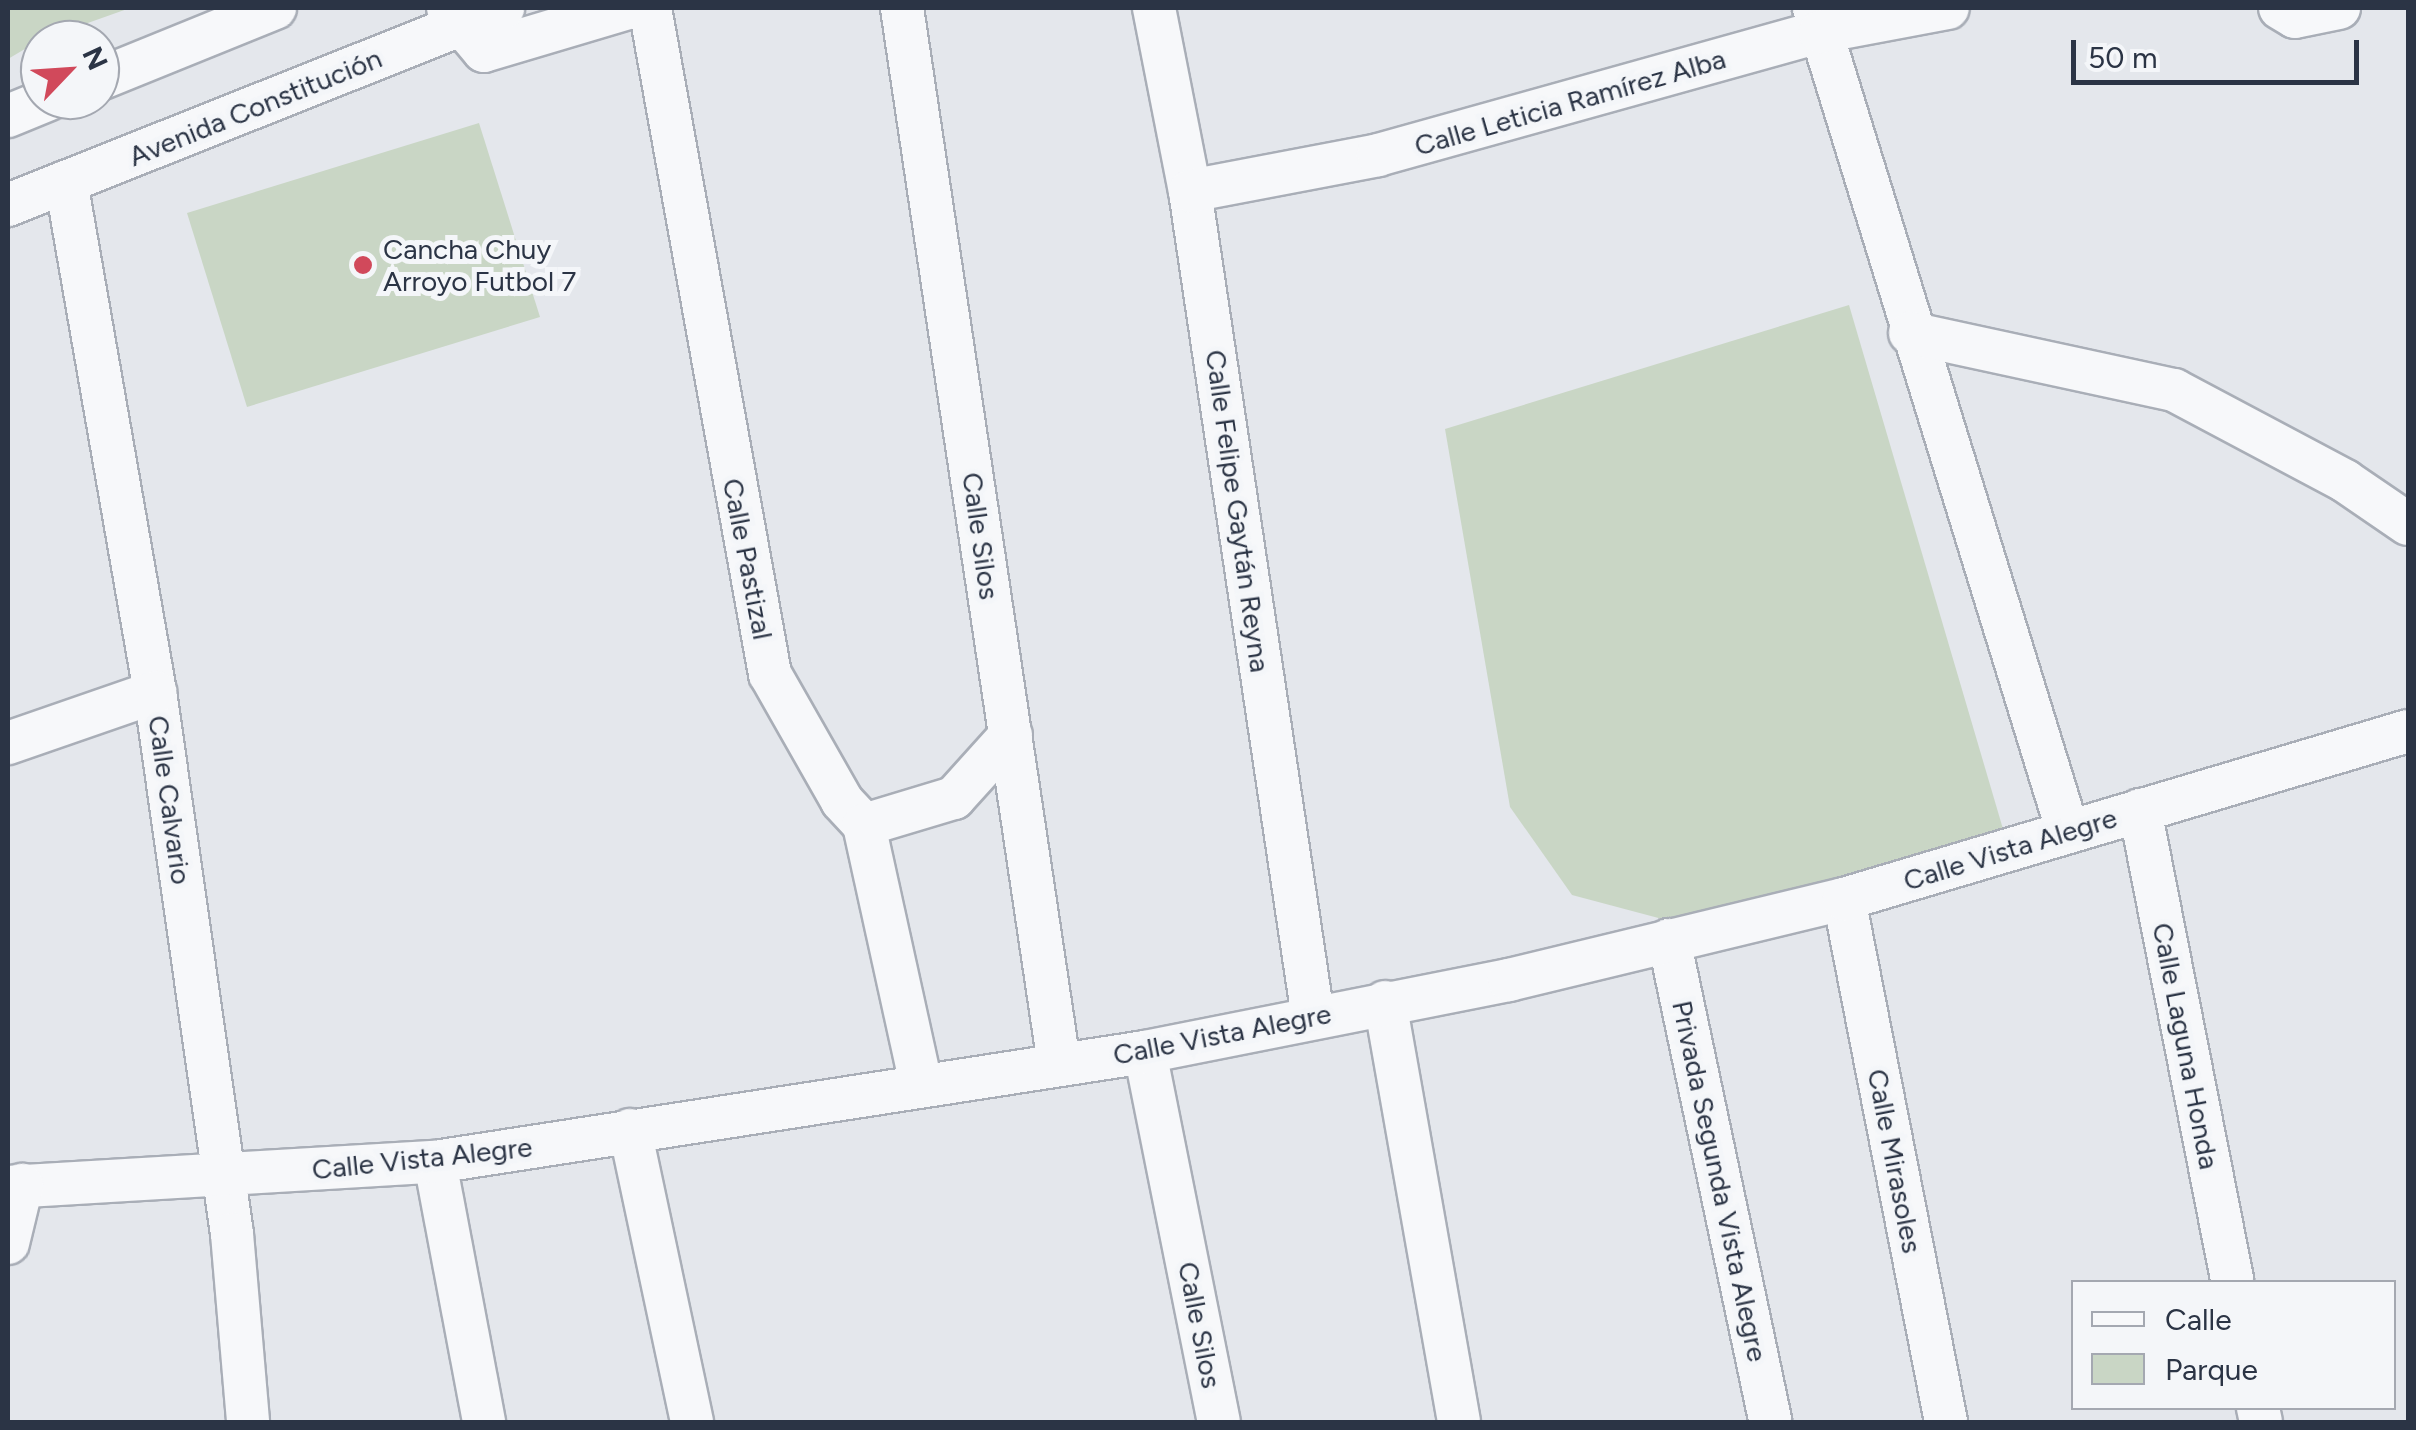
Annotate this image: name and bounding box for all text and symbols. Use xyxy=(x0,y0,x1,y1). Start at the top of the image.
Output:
north arrow xyxy=(20,20,120,120)
scale bar xyxy=(2076,20,2364,82)
text: 50 m xyxy=(2088,39,2157,76)
text: N xyxy=(75,41,115,75)
street label: Avenida Constitución xyxy=(124,41,386,173)
street label: Calle Leticia Ramírez Alba xyxy=(1411,41,1729,163)
place label: Cancha Chuy Arroyo Futbol 7 xyxy=(383,232,576,298)
marker: Cancha Chuy Arroyo Futbol 7 xyxy=(352,254,374,276)
street label: Calle Felipe Gaytán Reyna xyxy=(1199,348,1277,674)
street label: Calle Silos xyxy=(955,470,1007,602)
street label: Calle Pastizal xyxy=(716,476,780,642)
street label: Calle Calvario xyxy=(142,713,198,887)
street label: Calle Vista Alegre xyxy=(1899,801,2121,897)
street label: Calle Laguna Honda xyxy=(2146,920,2226,1172)
street label: Calle Vista Alegre xyxy=(1110,996,1334,1072)
street label: Privada Segunda Vista Alegre xyxy=(1665,997,1775,1365)
street label: Calle Mirasoles xyxy=(1861,1066,1929,1256)
street label: Calle Vista Alegre xyxy=(310,1130,534,1186)
street label: Calle Silos xyxy=(1171,1259,1229,1391)
legend xyxy=(2071,1280,2396,1410)
text: Calle xyxy=(2165,1301,2232,1338)
text: Parque xyxy=(2165,1351,2258,1388)

